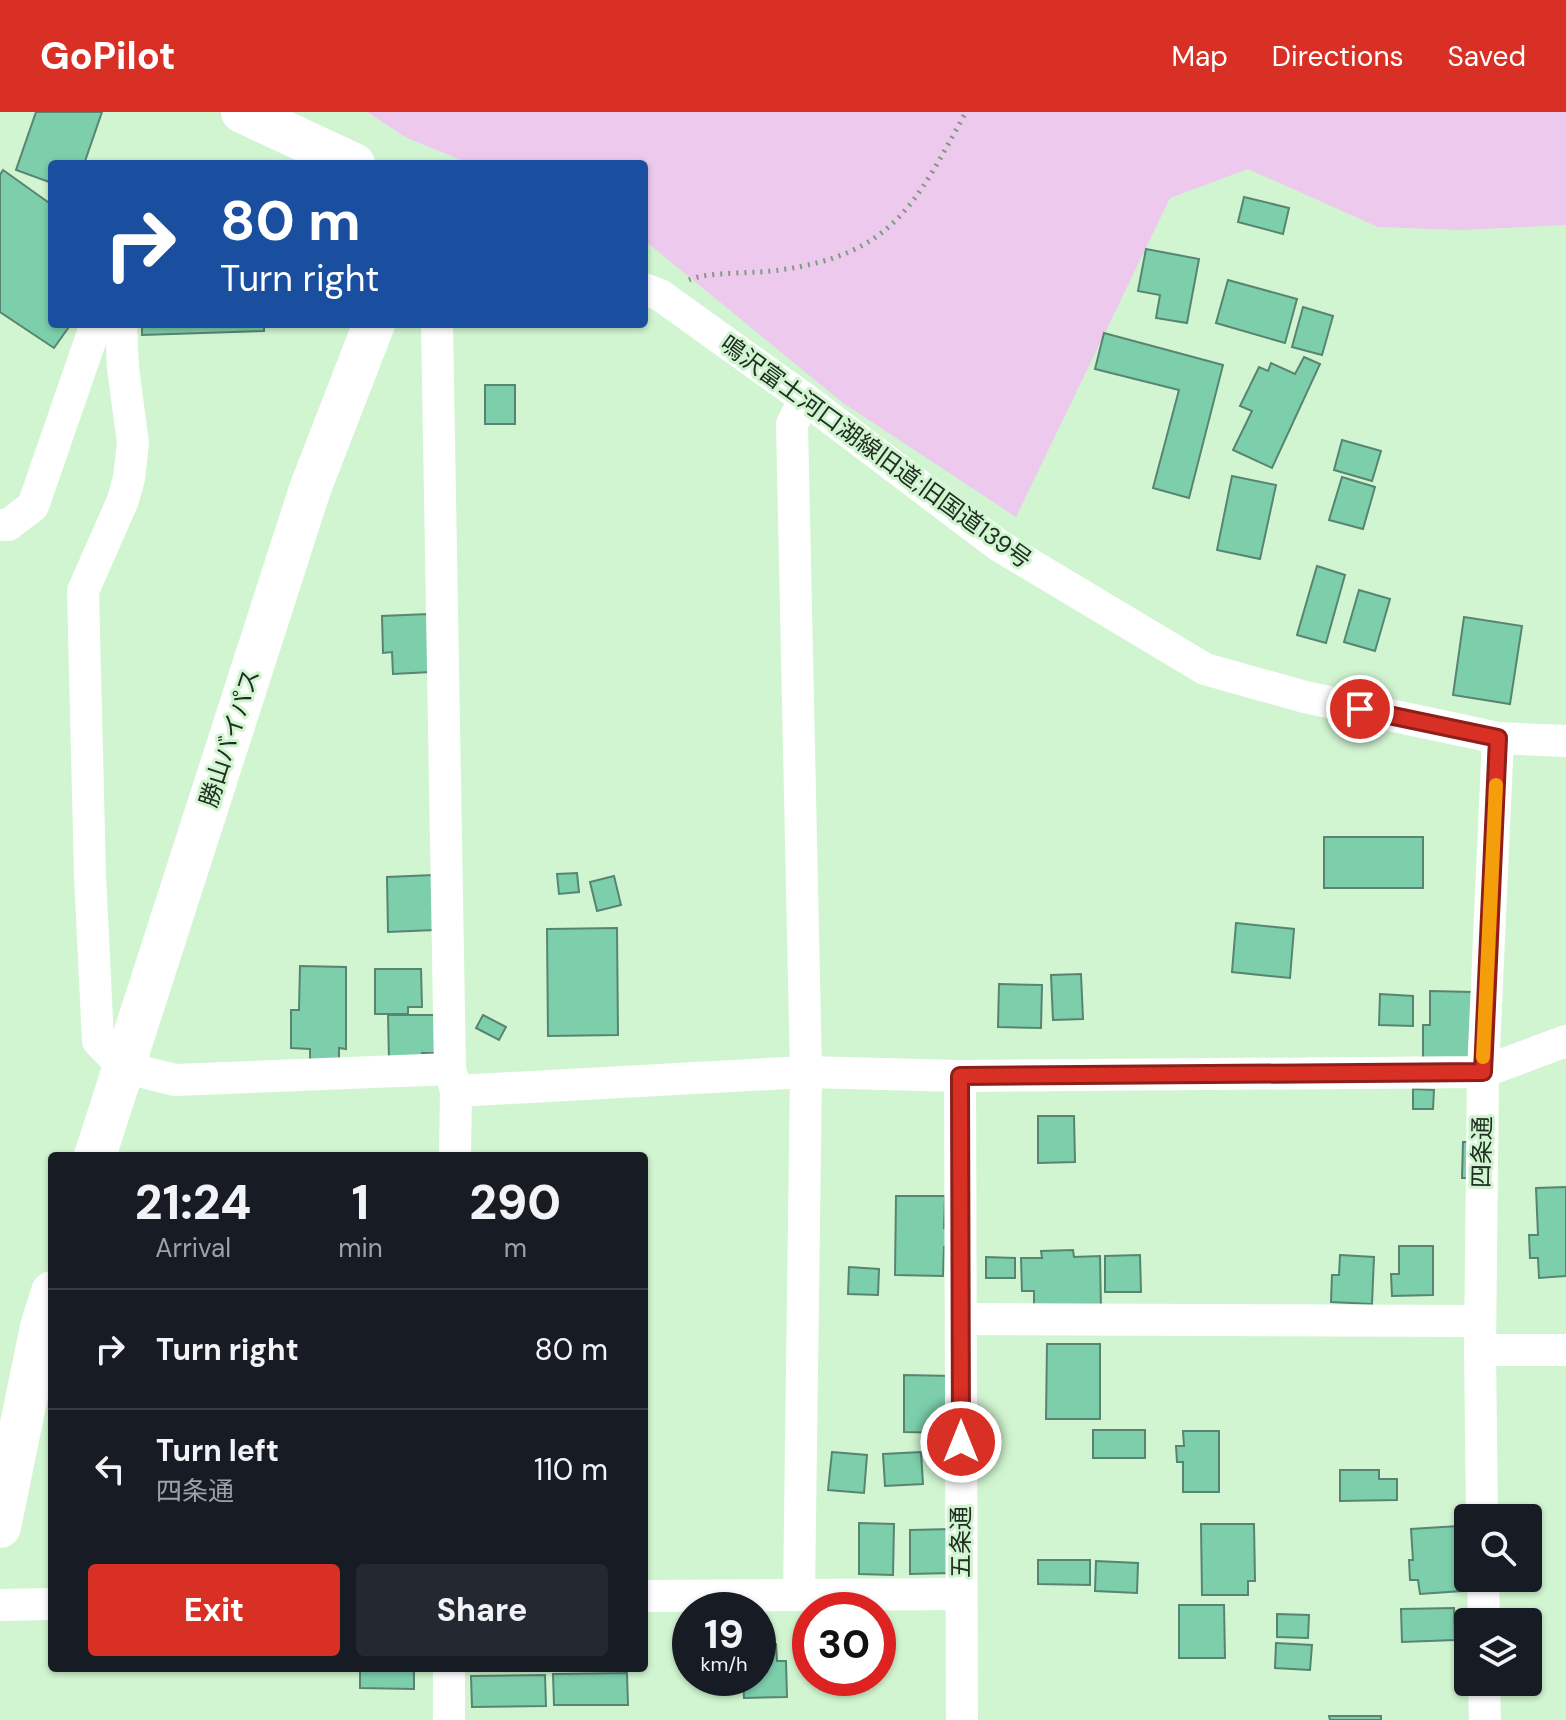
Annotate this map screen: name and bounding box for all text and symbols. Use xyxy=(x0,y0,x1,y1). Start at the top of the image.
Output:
text: GoPilot xyxy=(40,31,176,81)
text: Map xyxy=(1171,38,1228,75)
text: Directions xyxy=(1272,38,1404,75)
text: Saved xyxy=(1448,38,1526,75)
text: 80 m xyxy=(220,184,361,257)
icon: right xyxy=(88,192,192,296)
text: Turn right xyxy=(220,255,379,302)
street label: 鳴沢富士河口湖線旧道;旧国道139号 xyxy=(714,328,1038,575)
street label: 勝山バイパス xyxy=(193,665,266,811)
pin xyxy=(1326,675,1394,743)
icon: arrive xyxy=(1338,687,1382,731)
street label: 四条通 xyxy=(1465,1116,1498,1188)
text: 21:24 xyxy=(135,1171,252,1234)
text: 1 xyxy=(352,1171,369,1234)
text: 290 xyxy=(469,1171,561,1234)
text: Arrival xyxy=(155,1231,231,1265)
text: min xyxy=(338,1231,383,1265)
text: m xyxy=(504,1231,527,1265)
icon: right xyxy=(88,1327,132,1371)
text: Turn right xyxy=(156,1330,299,1369)
text: 80 m xyxy=(535,1330,608,1369)
position arrow xyxy=(919,1400,1003,1484)
text: Turn left xyxy=(156,1431,279,1470)
icon: left xyxy=(88,1447,132,1491)
text: 110 m xyxy=(534,1450,608,1489)
text: 四条通 xyxy=(156,1474,234,1508)
map controls xyxy=(1454,1504,1542,1696)
button: search xyxy=(1454,1504,1542,1592)
street label: 五条通 xyxy=(945,1506,976,1578)
button: Exit xyxy=(88,1564,340,1656)
button: Share xyxy=(356,1564,608,1656)
speed limit sign: 30 xyxy=(792,1592,896,1696)
text: 19 xyxy=(704,1608,744,1660)
button: layers xyxy=(1454,1608,1542,1696)
text: km/h xyxy=(700,1651,748,1677)

